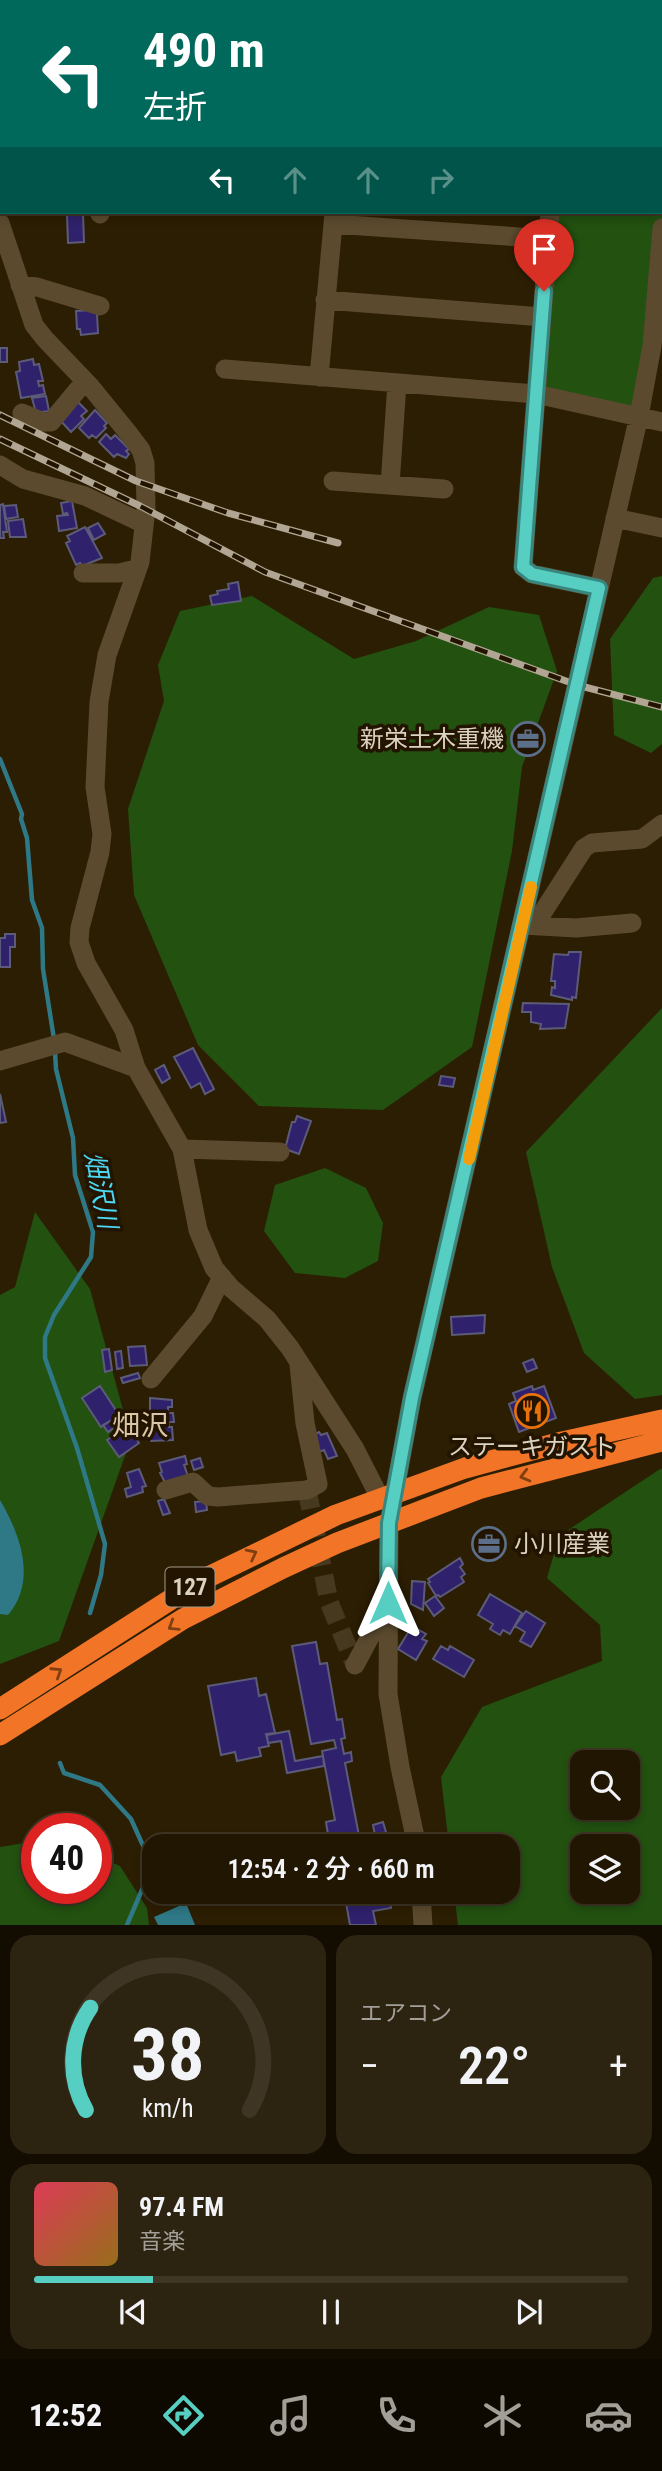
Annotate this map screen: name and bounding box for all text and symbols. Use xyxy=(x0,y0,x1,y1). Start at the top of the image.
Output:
text: 490 m xyxy=(143,22,265,79)
icon: left xyxy=(28,28,119,119)
text: 左折 xyxy=(143,88,207,126)
icon: left xyxy=(203,161,241,199)
icon: ahead xyxy=(276,161,314,199)
icon: ahead xyxy=(349,161,387,199)
icon: right xyxy=(422,161,460,199)
pin xyxy=(514,219,574,291)
icon: arrive xyxy=(525,230,563,268)
office icon: 新栄土木重機 xyxy=(509,720,547,758)
place label: 新栄土木重機 xyxy=(360,725,504,753)
water label: 畑沢川 xyxy=(79,1149,124,1234)
restaurant icon: ステーキガスト xyxy=(513,1392,551,1430)
district label: 畑沢 xyxy=(112,1409,168,1442)
place label: ステーキガスト xyxy=(448,1433,616,1461)
one-way arrow xyxy=(519,1468,531,1482)
office icon: 小川産業 xyxy=(470,1525,508,1563)
place label: 小川産業 xyxy=(514,1530,610,1558)
one-way arrow xyxy=(245,1549,257,1563)
position arrow xyxy=(351,1566,425,1640)
road number: 127 xyxy=(166,1568,214,1606)
one-way arrow xyxy=(167,1617,180,1630)
one-way arrow xyxy=(50,1667,63,1680)
map controls xyxy=(570,1750,640,1904)
button: search xyxy=(570,1750,640,1820)
speed limit sign: 40 xyxy=(21,1813,112,1904)
button: layers xyxy=(570,1834,640,1904)
text: 12:54 · 2 分 · 660 m xyxy=(227,1854,435,1884)
text: エアコン xyxy=(360,2000,452,2027)
text: 38 xyxy=(131,2013,205,2099)
text: 22° xyxy=(458,2036,530,2097)
text: − xyxy=(360,2044,379,2088)
text: + xyxy=(609,2044,628,2088)
text: km/h xyxy=(142,2094,194,2123)
text: 97.4 FM xyxy=(139,2192,224,2222)
text: 音楽 xyxy=(139,2228,185,2255)
icon: previous xyxy=(114,2293,152,2331)
icon: pause xyxy=(312,2293,350,2331)
icon: next xyxy=(510,2293,548,2331)
icon: directions xyxy=(159,2391,208,2440)
icon: music xyxy=(266,2391,315,2440)
icon: phone xyxy=(372,2391,421,2440)
icon: climate xyxy=(478,2391,527,2440)
icon: car xyxy=(584,2391,633,2440)
text: 12:52 xyxy=(29,2396,102,2434)

